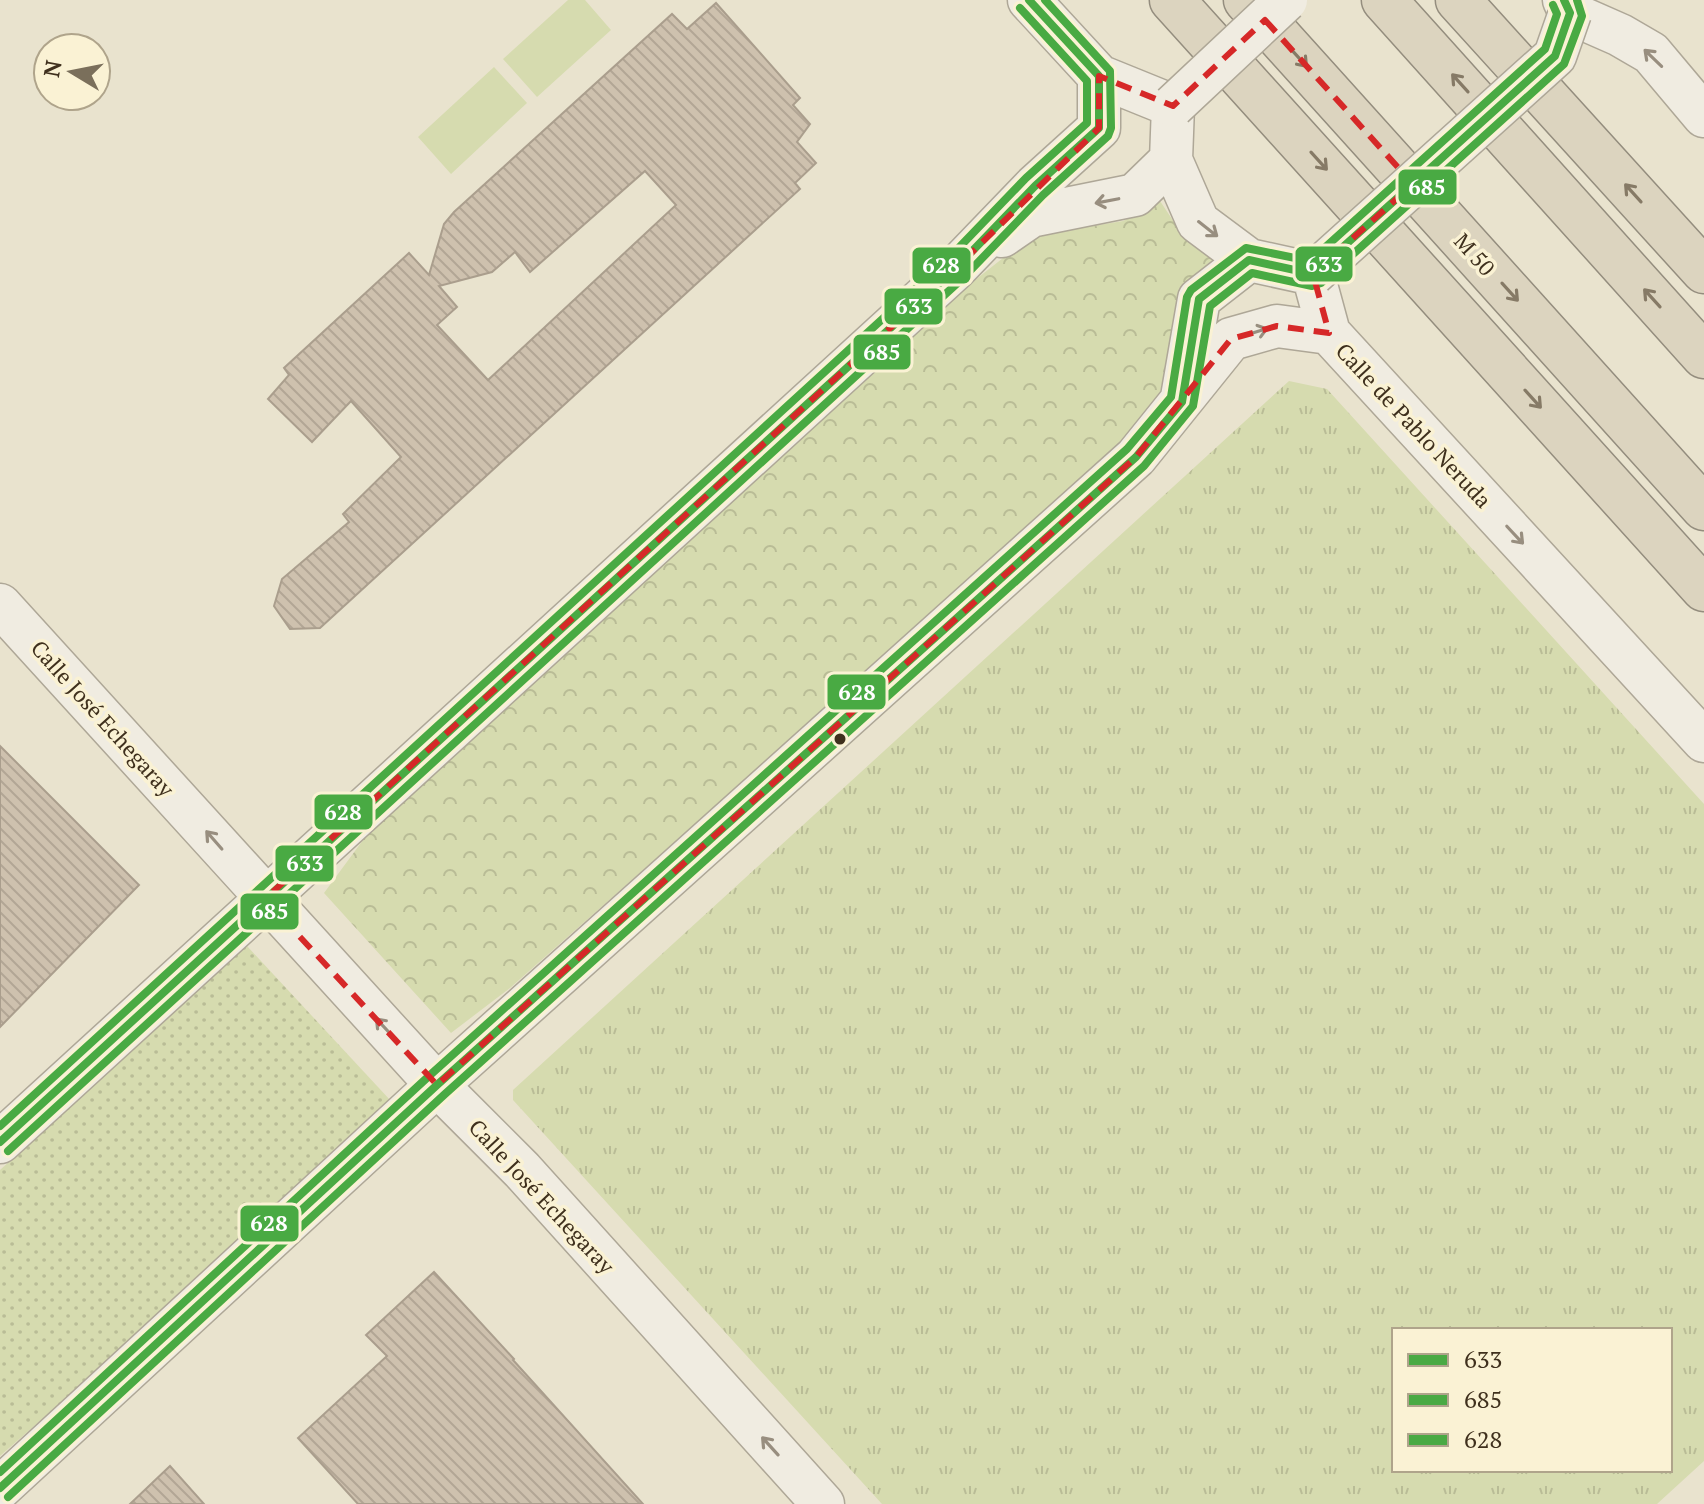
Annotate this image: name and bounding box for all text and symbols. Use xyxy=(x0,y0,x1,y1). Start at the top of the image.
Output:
north arrow xyxy=(32,32,112,112)
one-way arrow xyxy=(1289,47,1307,67)
one-way arrow xyxy=(1643,48,1663,67)
text: N xyxy=(36,57,68,79)
one-way arrow xyxy=(1451,74,1469,94)
one-way arrow xyxy=(1309,151,1328,171)
line badge: 685 xyxy=(1397,168,1458,206)
text: 685 xyxy=(1408,172,1446,201)
one-way arrow xyxy=(1624,183,1642,203)
one-way arrow xyxy=(1095,194,1121,209)
one-way arrow xyxy=(1197,221,1218,238)
street label: M 50 xyxy=(1448,227,1502,281)
line badge: 633 xyxy=(1294,245,1354,283)
line badge: 628 xyxy=(911,246,972,285)
text: 633 xyxy=(1305,249,1343,278)
text: 628 xyxy=(922,250,960,279)
one-way arrow xyxy=(1501,282,1519,302)
line badge: 633 xyxy=(883,287,944,326)
one-way arrow xyxy=(1643,288,1661,308)
text: 633 xyxy=(895,291,933,320)
one-way arrow xyxy=(1242,324,1268,339)
line badge: 685 xyxy=(852,333,912,371)
street label: Calle de Pablo Neruda xyxy=(1330,336,1498,514)
text: 685 xyxy=(863,337,901,366)
one-way arrow xyxy=(1524,388,1542,408)
one-way arrow xyxy=(1505,525,1524,545)
street label: Calle José Echegaray xyxy=(25,634,182,803)
line badge: 628 xyxy=(826,673,887,711)
text: 628 xyxy=(838,677,876,706)
unlabelled marker xyxy=(832,731,848,747)
line badge: 628 xyxy=(313,793,374,831)
text: 628 xyxy=(324,797,362,826)
one-way arrow xyxy=(205,831,223,851)
line badge: 633 xyxy=(274,844,335,883)
text: 633 xyxy=(286,848,324,877)
line badge: 685 xyxy=(239,892,300,931)
text: 685 xyxy=(251,896,289,925)
one-way arrow xyxy=(376,1018,394,1038)
street label: Calle José Echegaray xyxy=(463,1113,622,1280)
line badge: 628 xyxy=(239,1204,300,1243)
text: 628 xyxy=(250,1208,288,1237)
legend xyxy=(1392,1328,1672,1472)
text: 633 xyxy=(1464,1343,1502,1375)
text: 685 xyxy=(1464,1383,1502,1415)
text: 628 xyxy=(1464,1423,1502,1455)
one-way arrow xyxy=(762,1437,780,1457)

